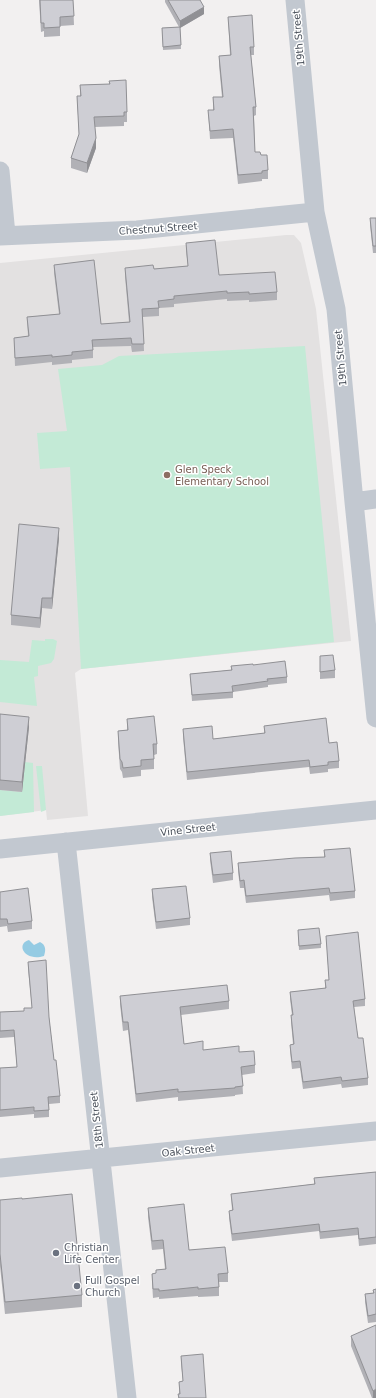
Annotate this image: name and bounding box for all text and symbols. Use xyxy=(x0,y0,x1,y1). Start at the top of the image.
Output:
street label: 19th Street xyxy=(291,9,306,67)
street label: Chestnut Street xyxy=(118,220,198,237)
street label: 19th Street xyxy=(333,329,348,387)
place label: Glen Speck Elementary School xyxy=(175,464,269,487)
marker: Glen Speck Elementary School xyxy=(162,470,172,480)
street label: Vine Street xyxy=(160,821,216,838)
street label: 18th Street xyxy=(88,1091,105,1149)
street label: Oak Street xyxy=(161,1142,215,1159)
place label: Christian Life Center xyxy=(64,1242,120,1265)
marker: Christian Life Center xyxy=(51,1248,61,1258)
place label: Full Gospel Church xyxy=(85,1275,140,1298)
marker: Full Gospel Church xyxy=(72,1281,82,1291)

